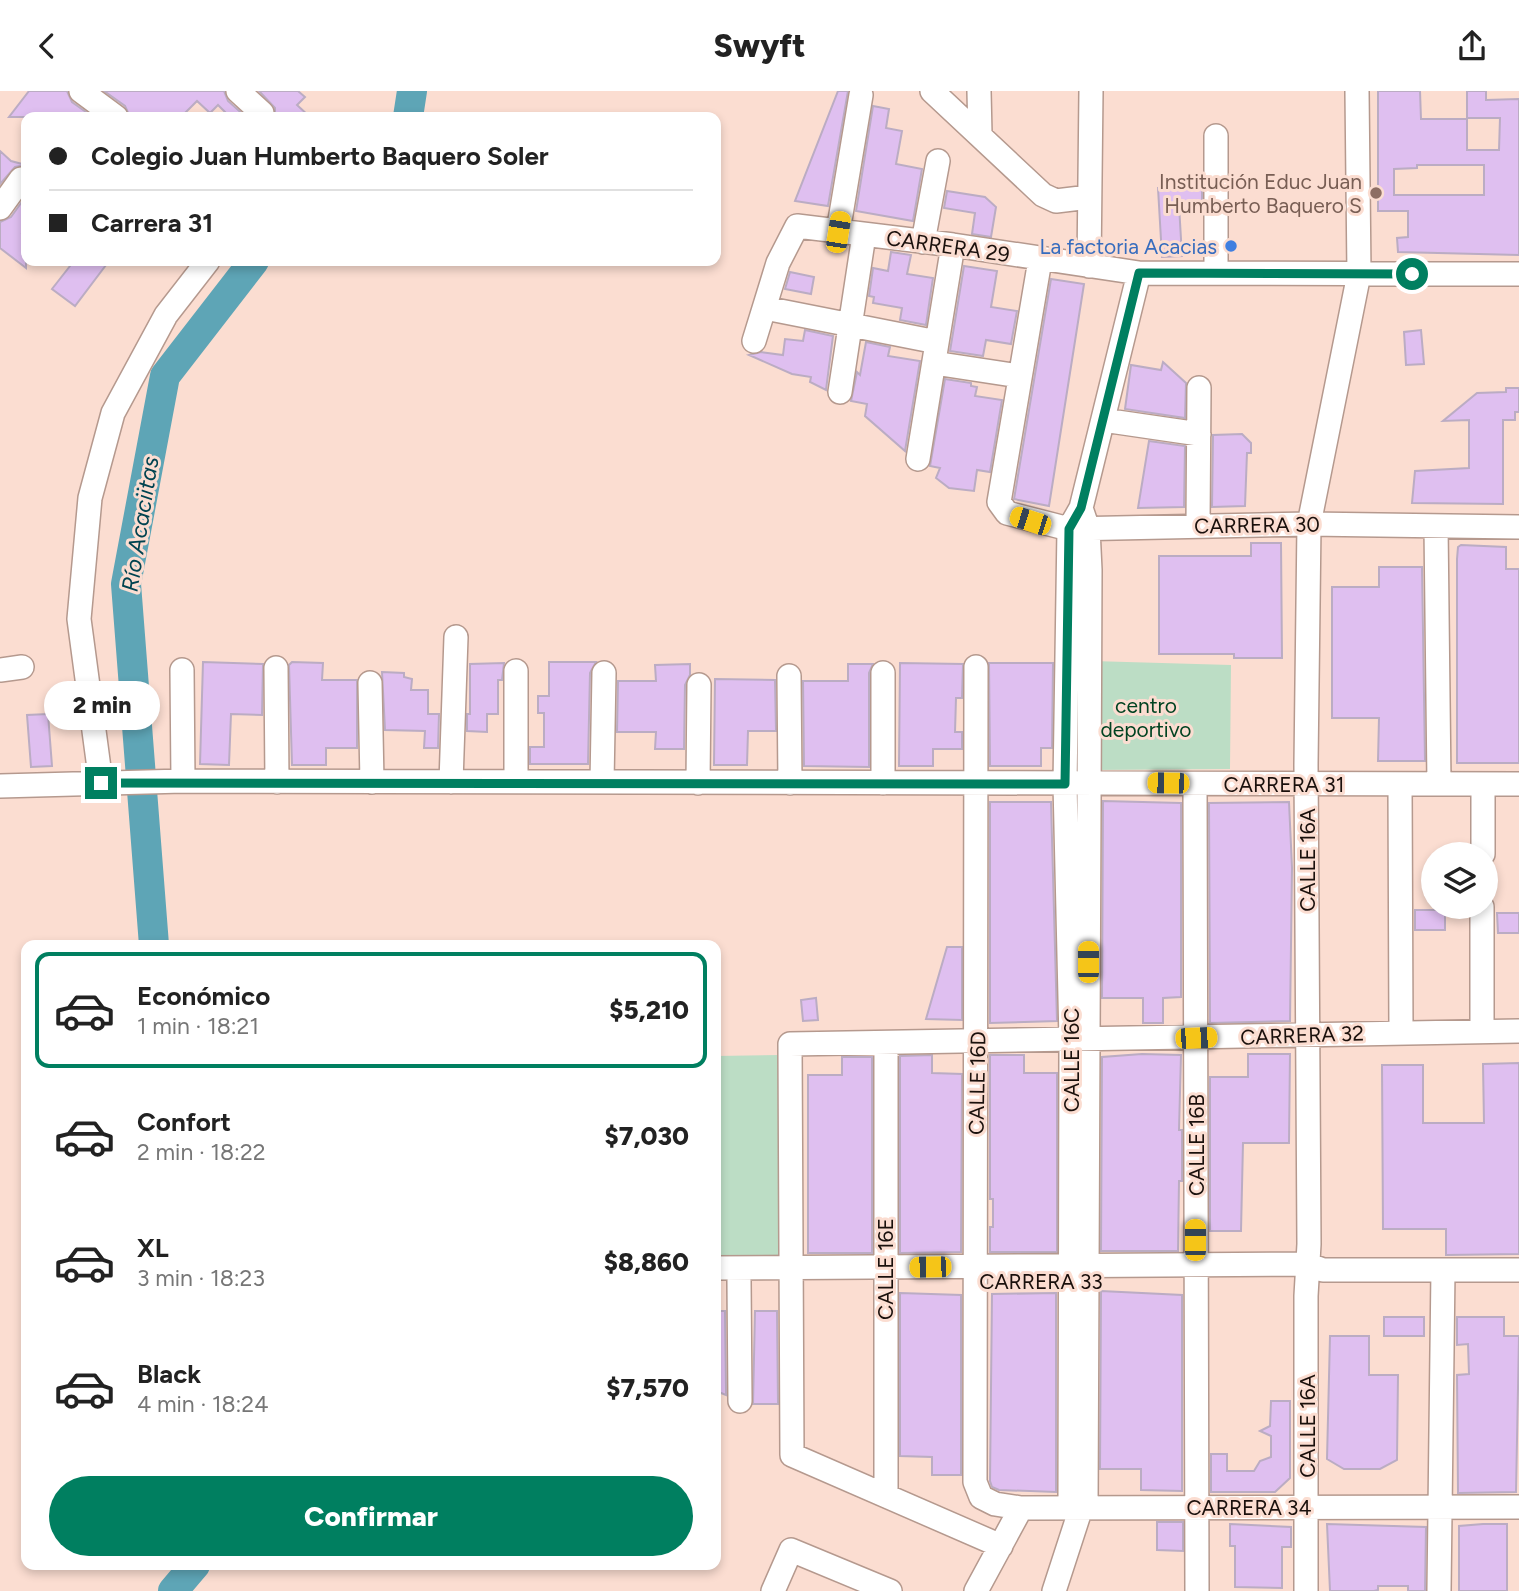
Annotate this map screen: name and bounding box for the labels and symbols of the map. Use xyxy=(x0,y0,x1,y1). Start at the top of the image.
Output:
place label: Institución Educ Juan Humberto Baquero S xyxy=(1159,169,1362,218)
marker: Institución Educ Juan Humberto Baquero S xyxy=(1368,185,1384,201)
car xyxy=(825,210,852,254)
street label: CARRERA 29 xyxy=(885,225,1011,267)
place label: La factoria Acacias xyxy=(1040,234,1217,259)
marker: La factoria Acacias xyxy=(1223,238,1239,254)
route start xyxy=(1396,258,1428,290)
water label: Río Acaciitas xyxy=(115,454,165,594)
car xyxy=(1007,505,1054,537)
street label: CARRERA 30 xyxy=(1194,511,1320,539)
callout: 2 min xyxy=(43,681,159,731)
park label: centro deportivo xyxy=(1100,693,1192,742)
route end xyxy=(85,767,117,799)
car xyxy=(1147,772,1190,794)
street label: CARRERA 31 xyxy=(1224,772,1344,797)
street label: CALLE 16A xyxy=(1295,808,1320,912)
car xyxy=(1078,941,1099,983)
street label: CALLE 16C xyxy=(1059,1008,1084,1112)
street label: CARRERA 32 xyxy=(1240,1020,1364,1050)
car xyxy=(1175,1027,1218,1049)
street label: CALLE 16D xyxy=(964,1031,990,1135)
street label: CALLE 16B xyxy=(1184,1094,1209,1196)
street label: CALLE 16E xyxy=(873,1218,898,1320)
car xyxy=(1185,1219,1206,1261)
car xyxy=(909,1256,952,1278)
street label: CARRERA 33 xyxy=(979,1269,1103,1294)
street label: CALLE 16A xyxy=(1295,1374,1320,1478)
street label: CARRERA 34 xyxy=(1186,1495,1312,1520)

